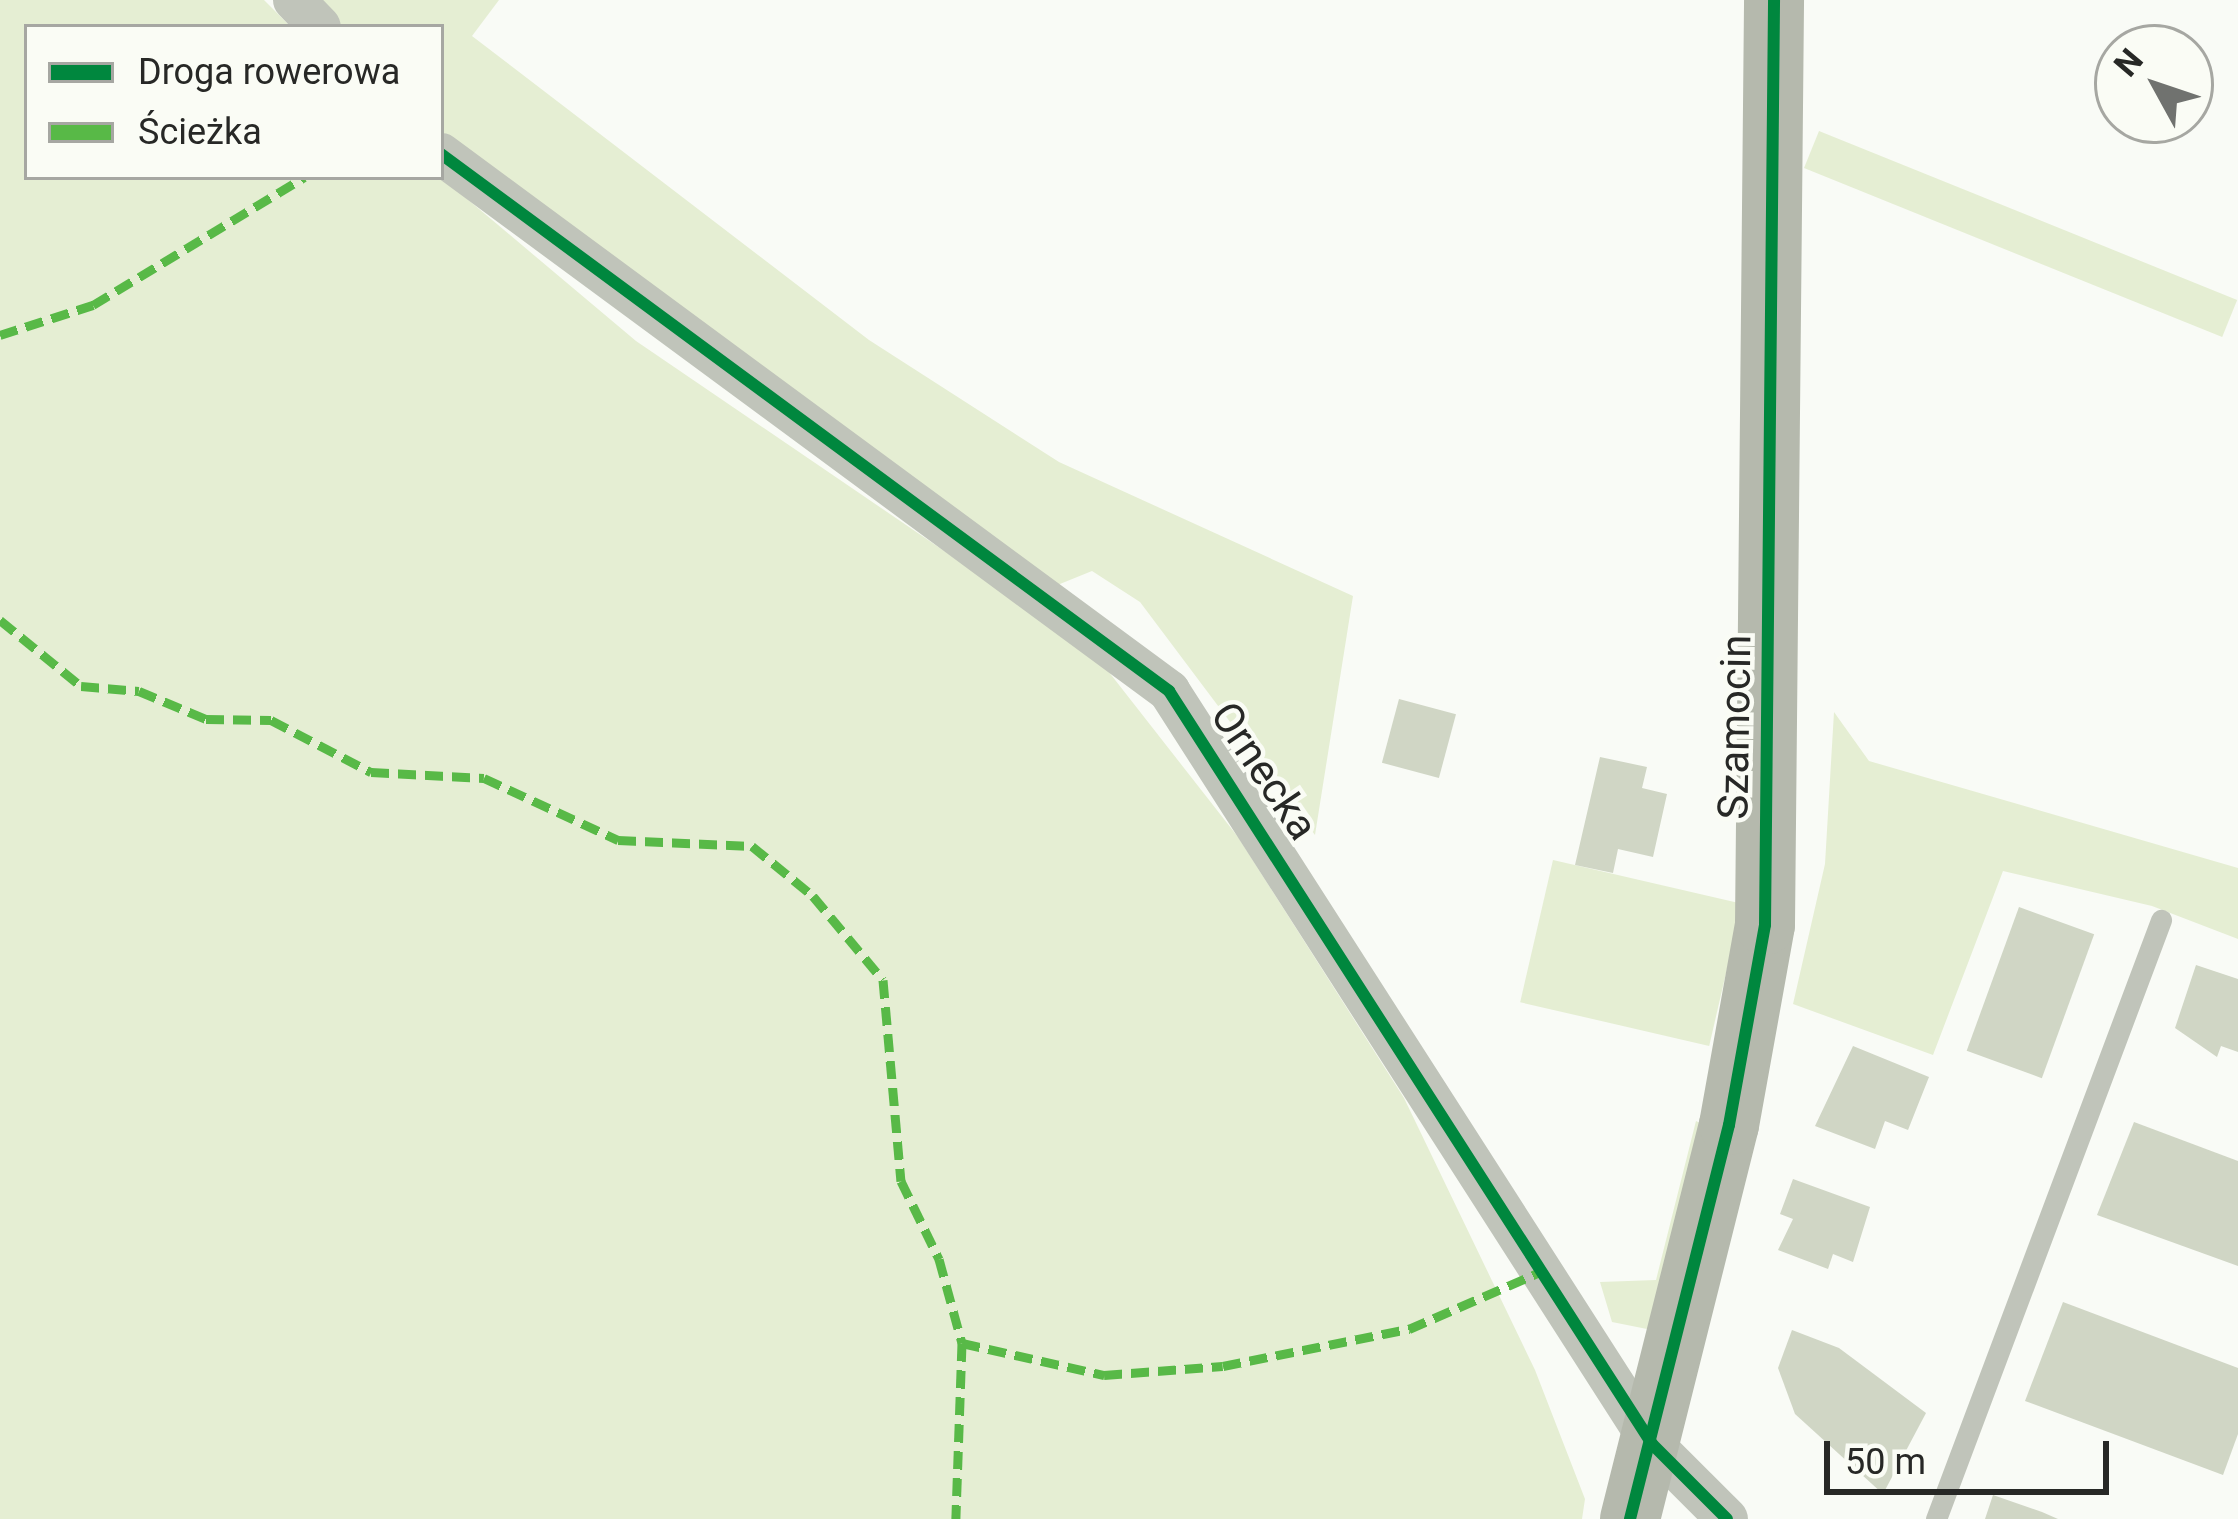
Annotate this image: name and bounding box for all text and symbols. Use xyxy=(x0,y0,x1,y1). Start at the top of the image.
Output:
legend xyxy=(24,24,444,180)
north arrow xyxy=(2094,24,2214,144)
text: N xyxy=(2106,41,2151,84)
text: Droga rowerowa xyxy=(138,51,400,93)
text: Ścieżka xyxy=(138,111,262,153)
street label: Szamocin xyxy=(1708,634,1762,820)
street label: Ornecka xyxy=(1200,693,1328,849)
scale bar xyxy=(1830,1417,2115,1491)
text: 50 m xyxy=(1845,1441,1926,1483)

